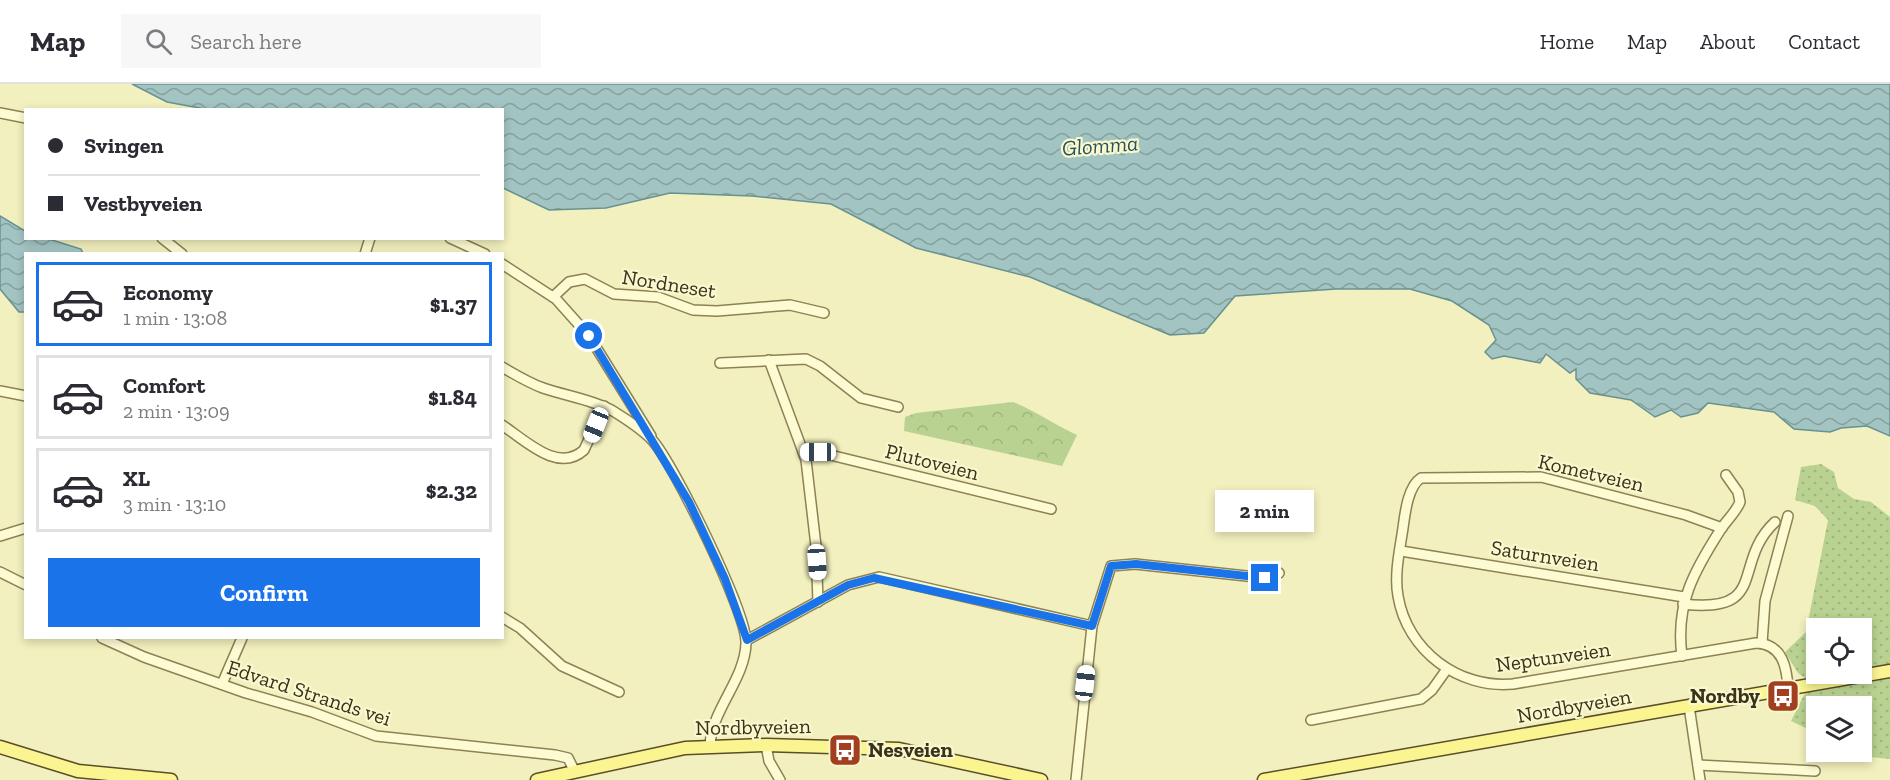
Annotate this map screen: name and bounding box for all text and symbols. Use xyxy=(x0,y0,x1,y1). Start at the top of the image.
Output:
search box xyxy=(121,14,541,68)
text: Map xyxy=(30,25,85,58)
icon: search xyxy=(142,25,175,58)
text: Search here xyxy=(190,28,302,55)
text: Home xyxy=(1540,29,1594,54)
text: Map xyxy=(1627,29,1667,54)
text: About xyxy=(1700,29,1755,54)
text: Contact xyxy=(1788,29,1860,54)
water label: Glomma xyxy=(1061,129,1139,162)
text: Svingen xyxy=(84,132,164,159)
text: Vestbyveien xyxy=(84,190,202,217)
street label: Nordneset xyxy=(620,264,718,303)
icon: car xyxy=(51,277,105,331)
text: Economy xyxy=(123,279,213,306)
text: $1.37 xyxy=(430,291,477,318)
text: 1 min · 13:08 xyxy=(123,306,227,330)
route start xyxy=(575,322,602,349)
icon: car xyxy=(51,370,105,424)
text: Comfort xyxy=(123,372,205,399)
text: $1.84 xyxy=(428,384,477,411)
text: 2 min · 13:09 xyxy=(123,399,230,423)
car xyxy=(581,405,611,445)
street label: Plutoveien xyxy=(883,438,982,485)
car xyxy=(800,443,836,461)
street label: Kometveien xyxy=(1536,448,1646,497)
icon: car xyxy=(51,463,105,517)
text: XL xyxy=(123,465,150,492)
text: $2.32 xyxy=(426,477,477,504)
callout: 2 min xyxy=(1216,491,1314,533)
text: 3 min · 13:10 xyxy=(123,492,226,516)
text: 2 min xyxy=(1240,499,1289,523)
street label: Saturnveien xyxy=(1489,535,1601,576)
car xyxy=(807,543,827,581)
button: Confirm xyxy=(48,558,480,627)
route end xyxy=(1251,564,1278,591)
map controls xyxy=(1806,618,1872,762)
button: locate xyxy=(1806,618,1872,684)
street label: Neptunveien xyxy=(1494,636,1612,677)
street label: Edvard Strands vei xyxy=(224,654,394,731)
car xyxy=(1074,664,1096,702)
bus stop icon: Nordby xyxy=(1765,678,1801,714)
street label: Nordbyveien xyxy=(1515,683,1633,728)
place label: Nordby xyxy=(1690,683,1760,708)
button: layers xyxy=(1806,696,1872,762)
street label: Nordbyveien xyxy=(695,713,811,740)
bus stop icon: Nesveien xyxy=(827,732,863,768)
place label: Nesveien xyxy=(868,737,954,762)

